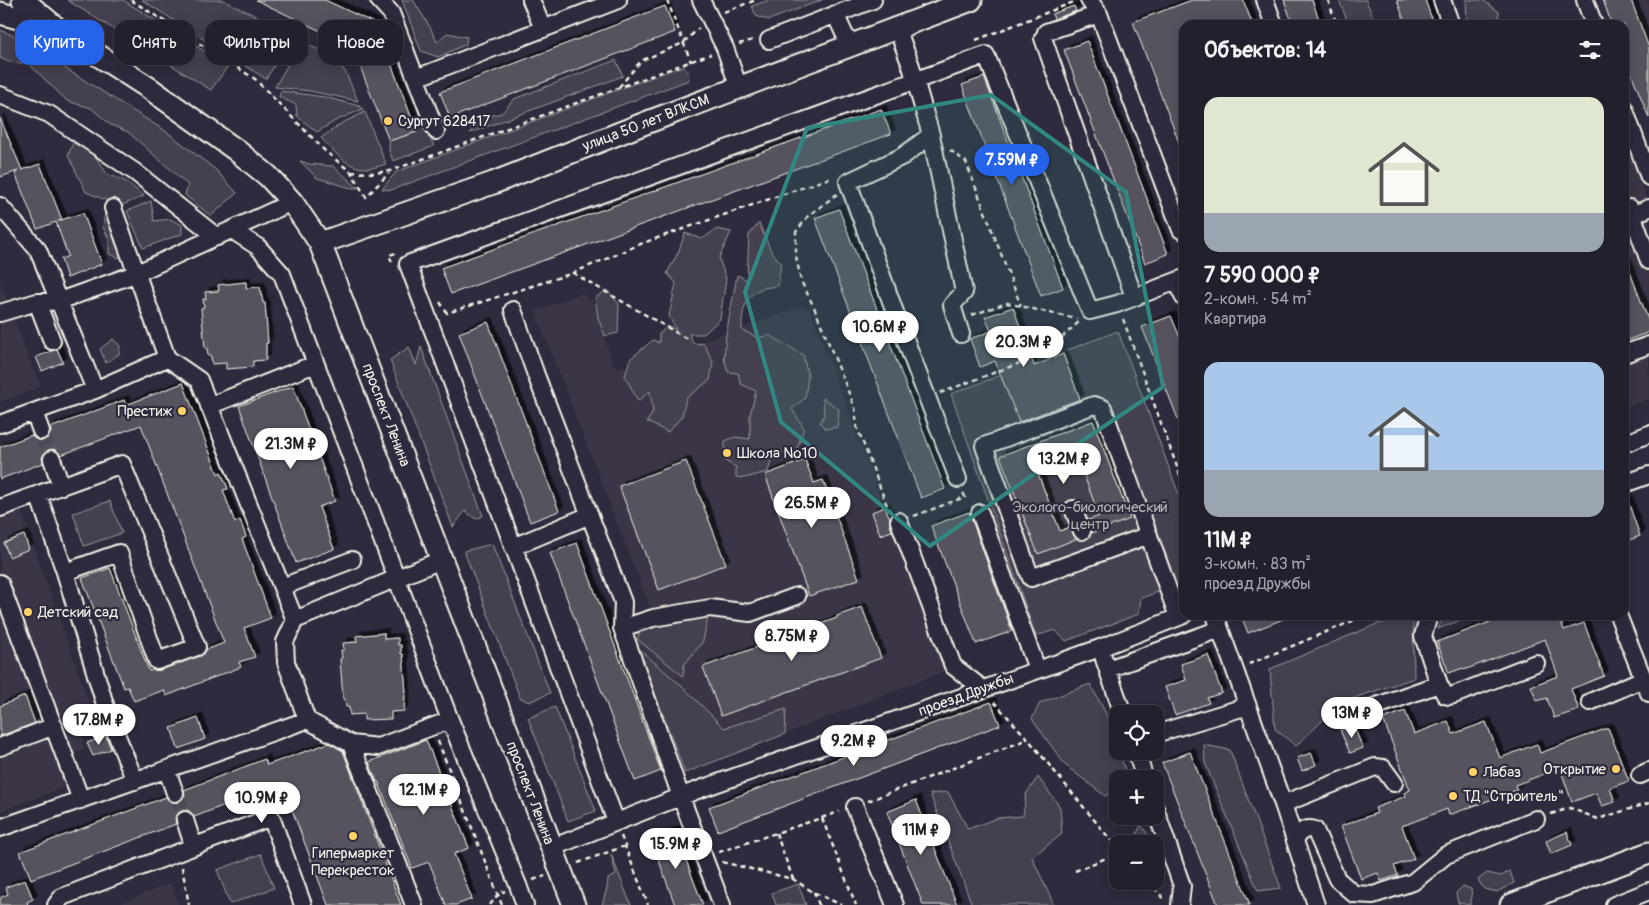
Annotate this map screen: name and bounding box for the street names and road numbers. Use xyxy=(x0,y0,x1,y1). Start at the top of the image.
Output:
street label: улица 50 лет ВЛКСМ xyxy=(579,90,712,156)
street label: проспект Ленина xyxy=(358,361,414,469)
street label: проезд Дружбы xyxy=(916,669,1016,721)
street label: проспект Ленина xyxy=(502,739,558,847)

